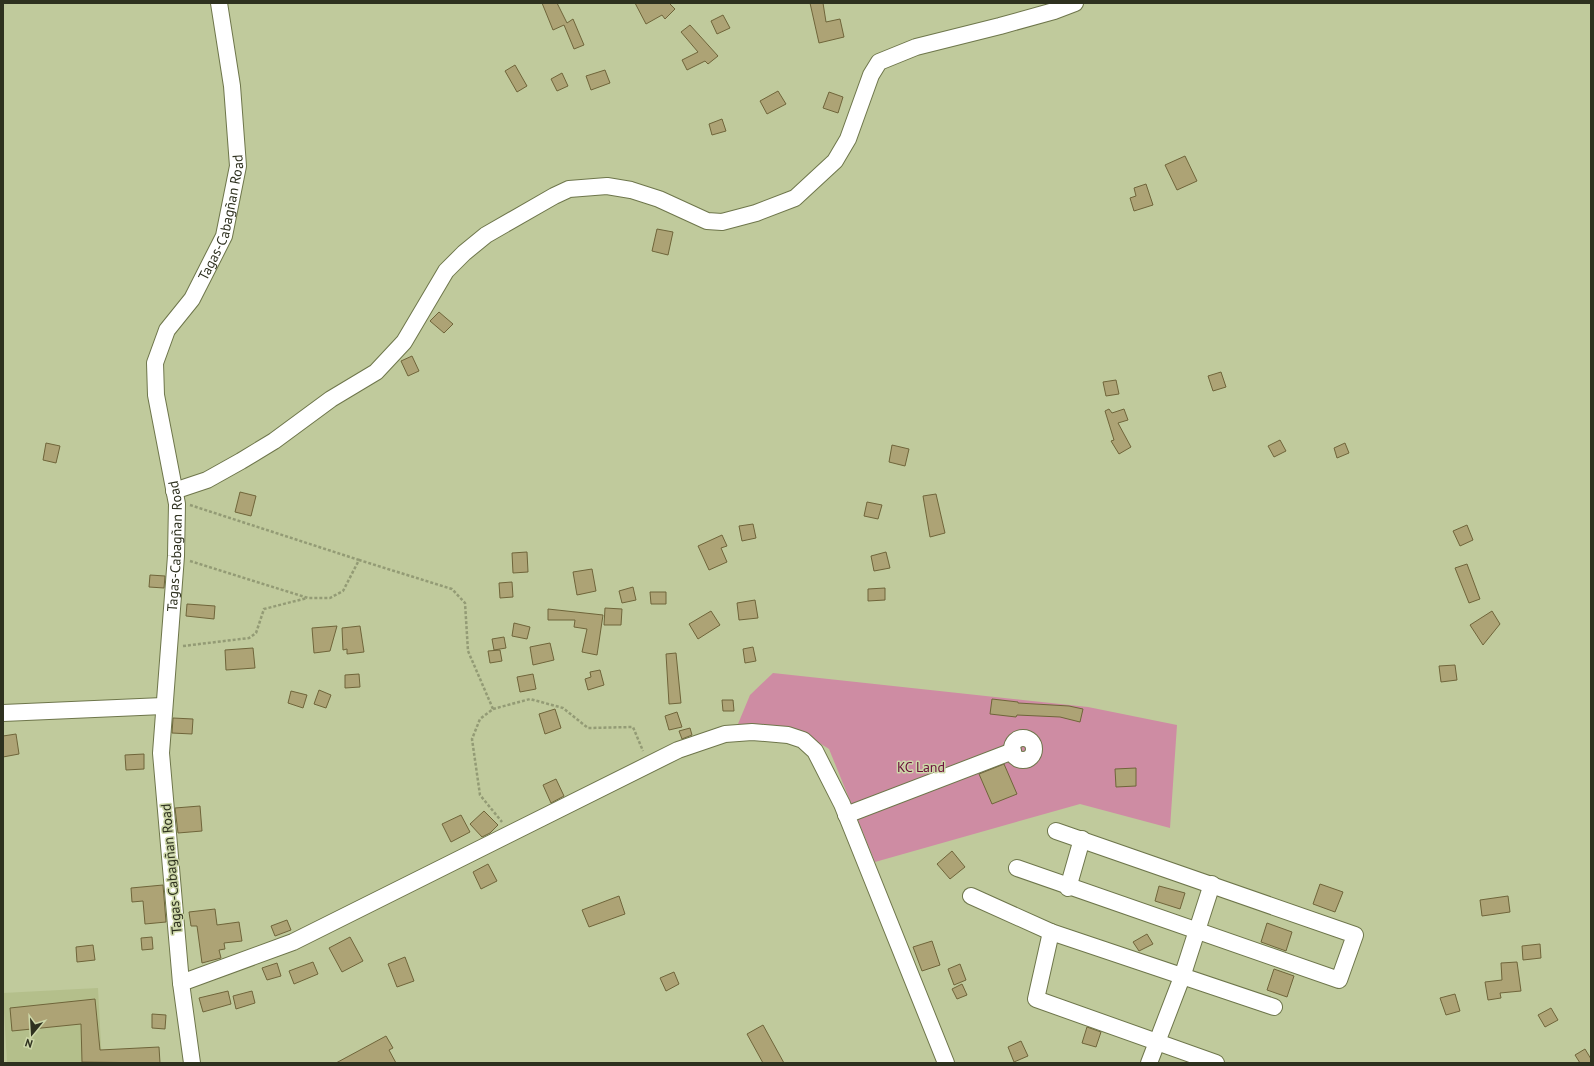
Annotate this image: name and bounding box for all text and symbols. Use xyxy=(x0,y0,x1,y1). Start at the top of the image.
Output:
street label: Tagas-Cabagñan Road xyxy=(194,154,247,283)
street label: Tagas-Cabagñan Road xyxy=(163,479,186,612)
park label: KC Land xyxy=(897,758,945,776)
street label: Tagas-Cabagñan Road xyxy=(156,803,186,935)
north arrow xyxy=(12,1014,52,1054)
text: N xyxy=(23,1036,35,1051)

